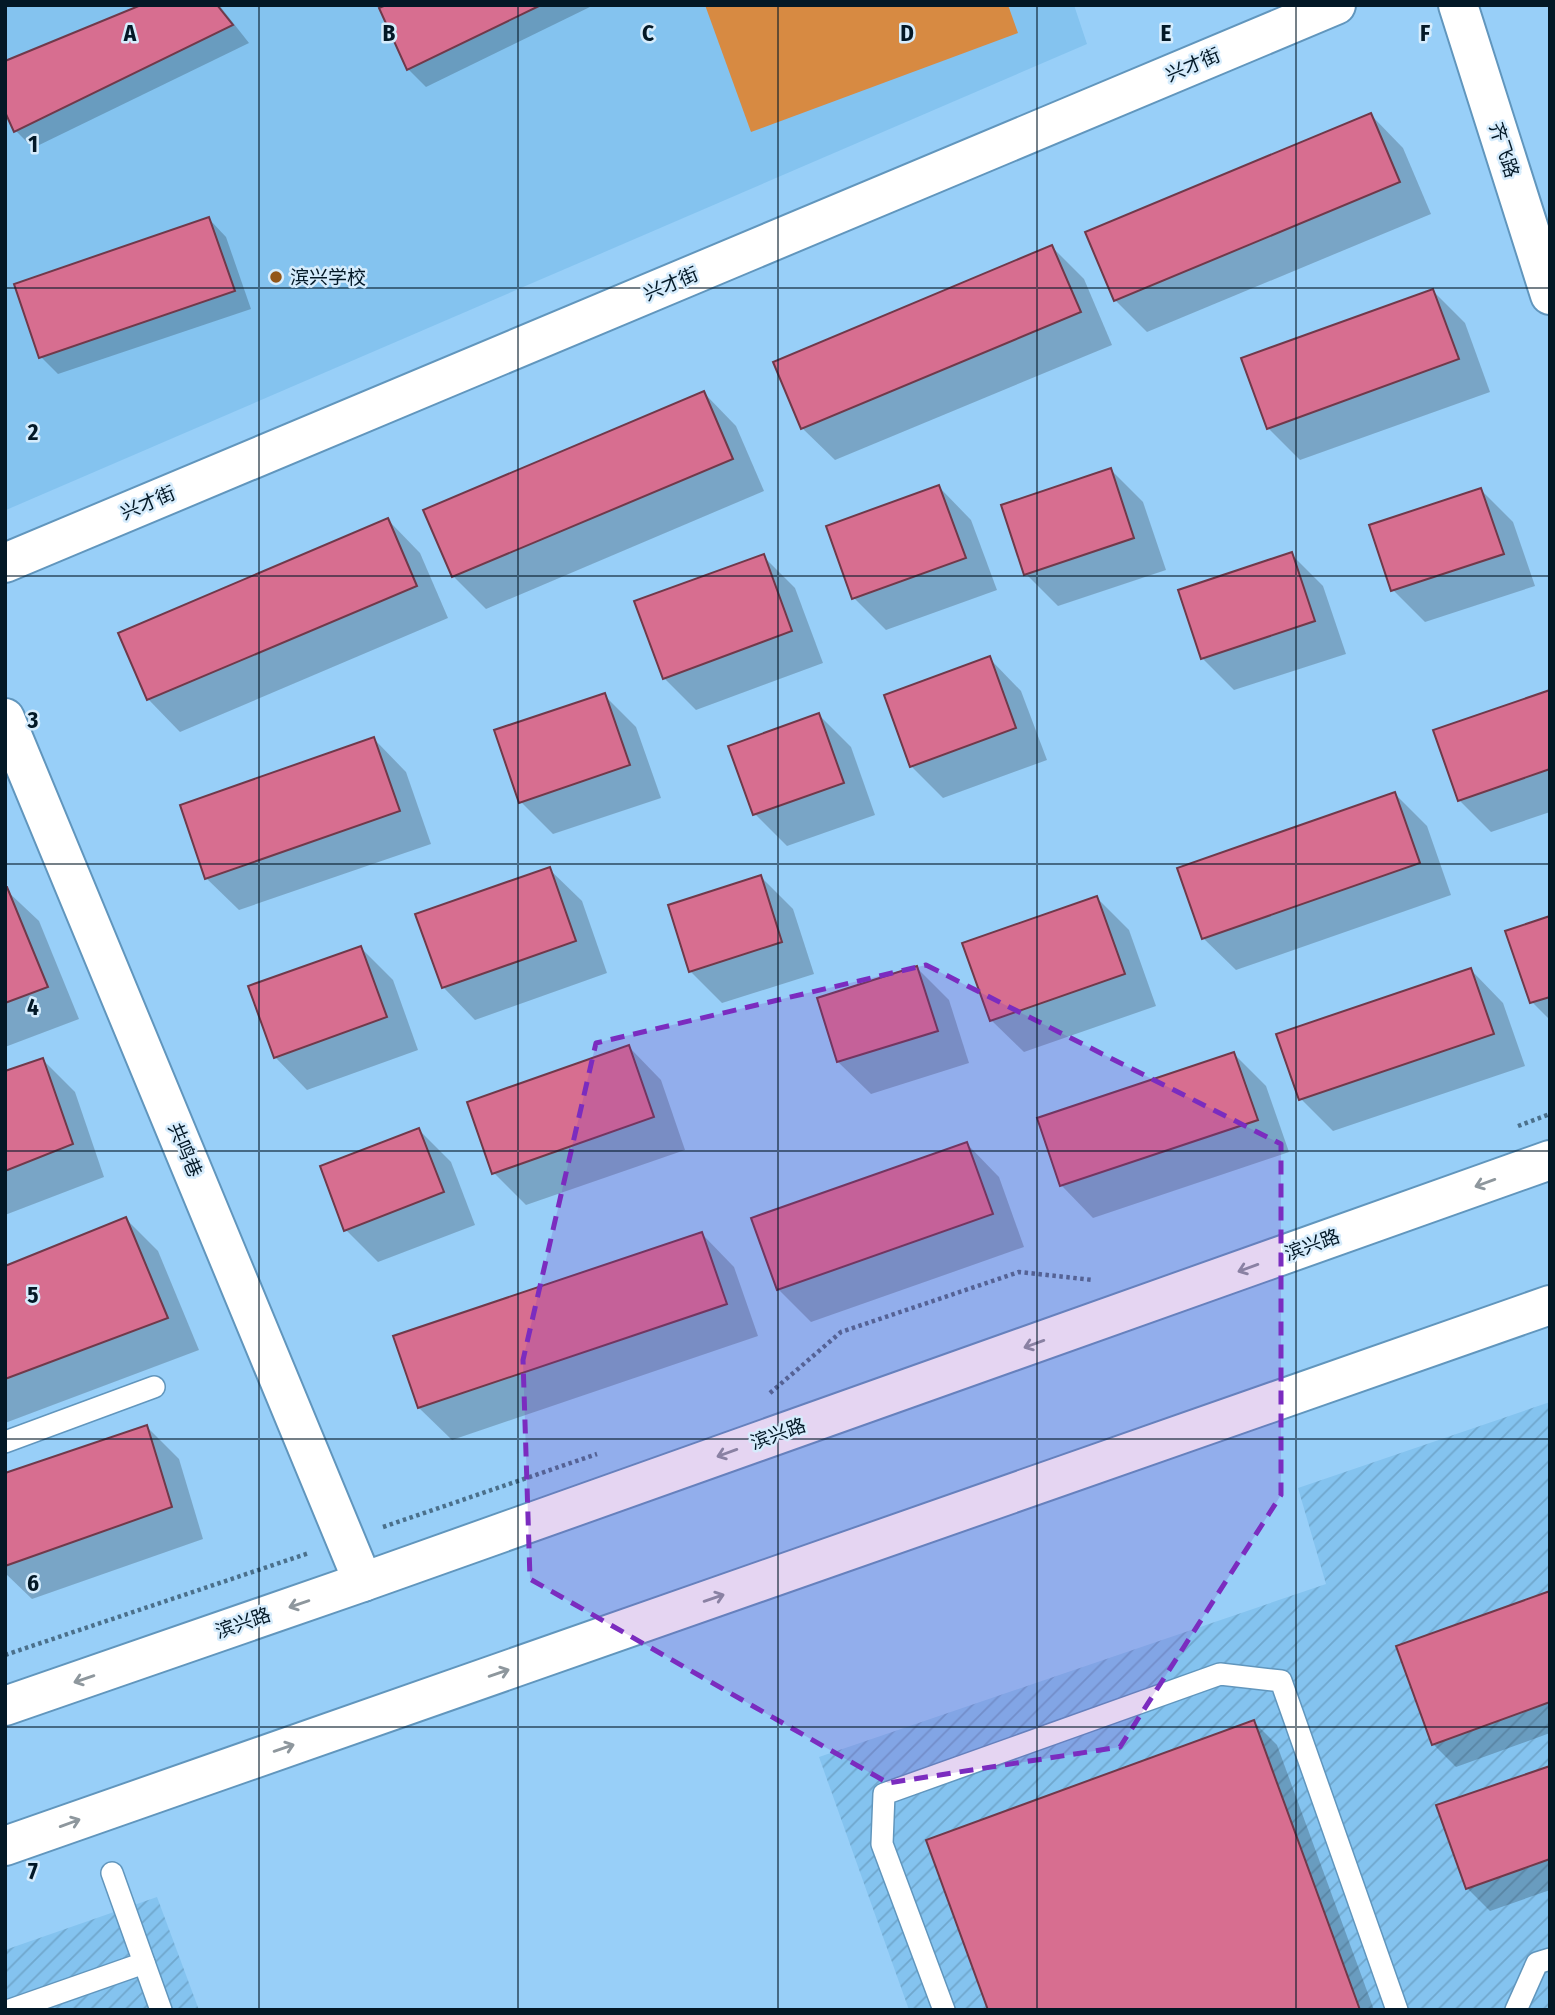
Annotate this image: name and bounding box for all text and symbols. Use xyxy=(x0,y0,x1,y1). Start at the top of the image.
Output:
text: A xyxy=(123,19,137,47)
text: B xyxy=(383,19,396,47)
text: C xyxy=(642,19,654,47)
text: D xyxy=(900,19,914,47)
text: E xyxy=(1161,19,1172,47)
text: F xyxy=(1420,19,1430,47)
street label: 兴才街 xyxy=(1162,43,1224,87)
street label: 齐飞路 xyxy=(1484,119,1524,181)
text: 1 xyxy=(28,130,38,158)
street label: 兴才街 xyxy=(640,262,702,306)
place label: 滨兴学校 xyxy=(290,266,366,289)
marker: 滨兴学校 xyxy=(268,269,284,285)
text: 2 xyxy=(27,418,39,446)
street label: 兴才街 xyxy=(117,481,179,525)
text: 3 xyxy=(27,706,39,734)
text: 4 xyxy=(27,993,39,1021)
street label: 共鸣巷 xyxy=(163,1119,207,1181)
one-way arrow xyxy=(1475,1178,1497,1190)
street label: 滨兴路 xyxy=(1281,1224,1343,1266)
one-way arrow xyxy=(1238,1262,1259,1275)
text: 5 xyxy=(27,1281,39,1309)
one-way arrow xyxy=(1023,1339,1045,1351)
street label: 滨兴路 xyxy=(747,1413,809,1455)
one-way arrow xyxy=(716,1447,738,1460)
text: 6 xyxy=(27,1569,39,1597)
one-way arrow xyxy=(702,1591,724,1603)
one-way arrow xyxy=(288,1598,310,1611)
street label: 滨兴路 xyxy=(212,1603,274,1643)
one-way arrow xyxy=(488,1666,510,1679)
one-way arrow xyxy=(73,1673,95,1686)
one-way arrow xyxy=(273,1741,295,1753)
one-way arrow xyxy=(58,1816,80,1829)
text: 7 xyxy=(28,1857,38,1885)

